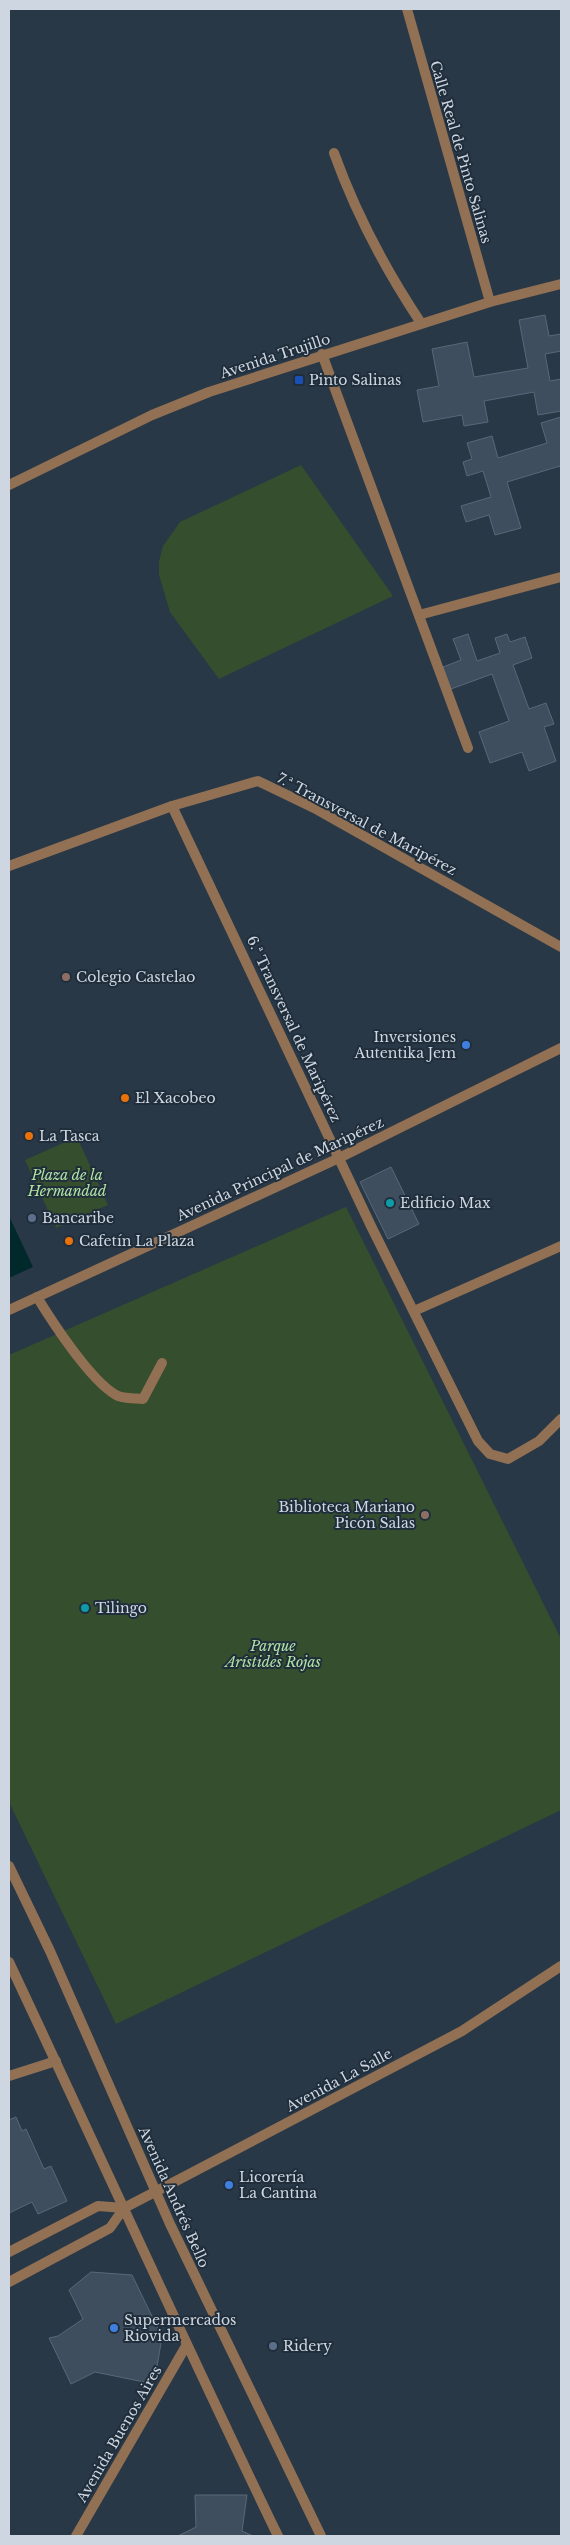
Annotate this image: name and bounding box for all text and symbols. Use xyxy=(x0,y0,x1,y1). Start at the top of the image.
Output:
street label: Calle Real de Pinto Salinas xyxy=(426,59,496,245)
street label: Avenida Trujillo xyxy=(217,330,332,383)
place label: Pinto Salinas xyxy=(309,371,401,389)
marker: Pinto Salinas xyxy=(293,374,305,386)
street label: 7.ª Transversal de Maripérez xyxy=(274,769,460,879)
street label: 6.ª Transversal de Maripérez xyxy=(243,933,345,1125)
place label: Colegio Castelao xyxy=(76,968,195,986)
marker: Colegio Castelao xyxy=(60,971,72,983)
place label: Inversiones Autentika Jem xyxy=(354,1028,456,1062)
marker: Inversiones Autentika Jem xyxy=(460,1039,472,1051)
place label: El Xacobeo xyxy=(135,1089,216,1107)
marker: El Xacobeo xyxy=(119,1092,131,1104)
street label: Avenida Principal de Maripérez xyxy=(173,1113,387,1225)
place label: La Tasca xyxy=(39,1127,100,1145)
marker: La Tasca xyxy=(23,1130,35,1142)
park label: Plaza de la Hermandad xyxy=(27,1166,107,1200)
place label: Edificio Max xyxy=(400,1194,491,1212)
marker: Edificio Max xyxy=(384,1197,396,1209)
place label: Bancaribe xyxy=(42,1209,114,1227)
marker: Bancaribe xyxy=(26,1212,38,1224)
place label: Cafetín La Plaza xyxy=(79,1232,195,1250)
marker: Cafetín La Plaza xyxy=(63,1235,75,1247)
place label: Biblioteca Mariano Picón Salas xyxy=(278,1498,415,1532)
marker: Biblioteca Mariano Picón Salas xyxy=(419,1509,431,1521)
place label: Tilingo xyxy=(95,1599,147,1617)
marker: Tilingo xyxy=(79,1602,91,1614)
park label: Parque Arístides Rojas xyxy=(223,1637,321,1671)
street label: Avenida La Salle xyxy=(282,2044,395,2116)
street label: Avenida Andrés Bello xyxy=(134,2123,213,2271)
place label: Licorería La Cantina xyxy=(239,2168,317,2202)
marker: Licorería La Cantina xyxy=(223,2179,235,2191)
place label: Supermercados Riovida xyxy=(124,2311,236,2345)
marker: Supermercados Riovida xyxy=(108,2322,120,2334)
place label: Ridery xyxy=(283,2337,332,2355)
marker: Ridery xyxy=(267,2340,279,2352)
street label: Avenida Buenos Aires xyxy=(72,2362,166,2506)

